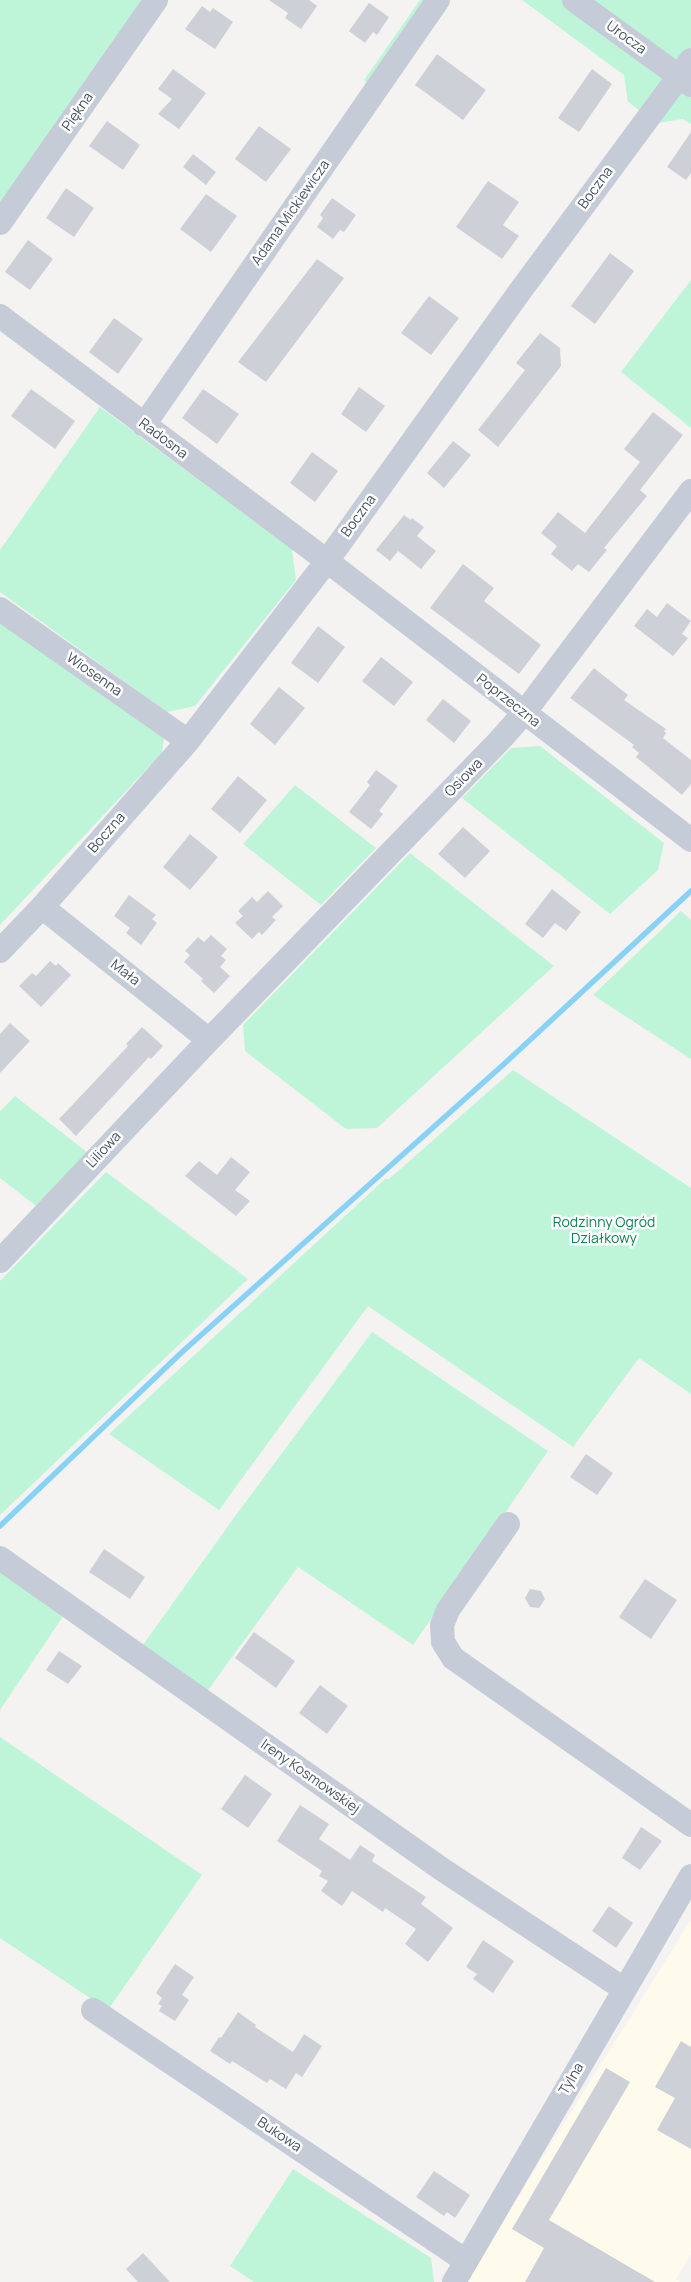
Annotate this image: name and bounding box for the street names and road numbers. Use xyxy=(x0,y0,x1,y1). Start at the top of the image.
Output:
street label: Urocza xyxy=(603,18,649,58)
street label: Piękna xyxy=(59,90,97,134)
street label: Adama Mickiewicza xyxy=(248,157,334,269)
street label: Boczna xyxy=(575,164,617,212)
street label: Radosna xyxy=(135,415,191,463)
street label: Boczna xyxy=(338,492,380,540)
street label: Wiosenna xyxy=(63,650,125,700)
street label: Poprzeczna xyxy=(473,671,543,731)
street label: Osiowa xyxy=(442,755,486,801)
street label: Boczna xyxy=(85,809,129,857)
street label: Mała xyxy=(107,956,143,990)
street label: Liliowa xyxy=(83,1129,125,1171)
street label: Ireny Kosmowskiej xyxy=(257,1737,363,1817)
street label: Tylna xyxy=(556,2060,588,2098)
street label: Bukowa xyxy=(254,2114,304,2156)

